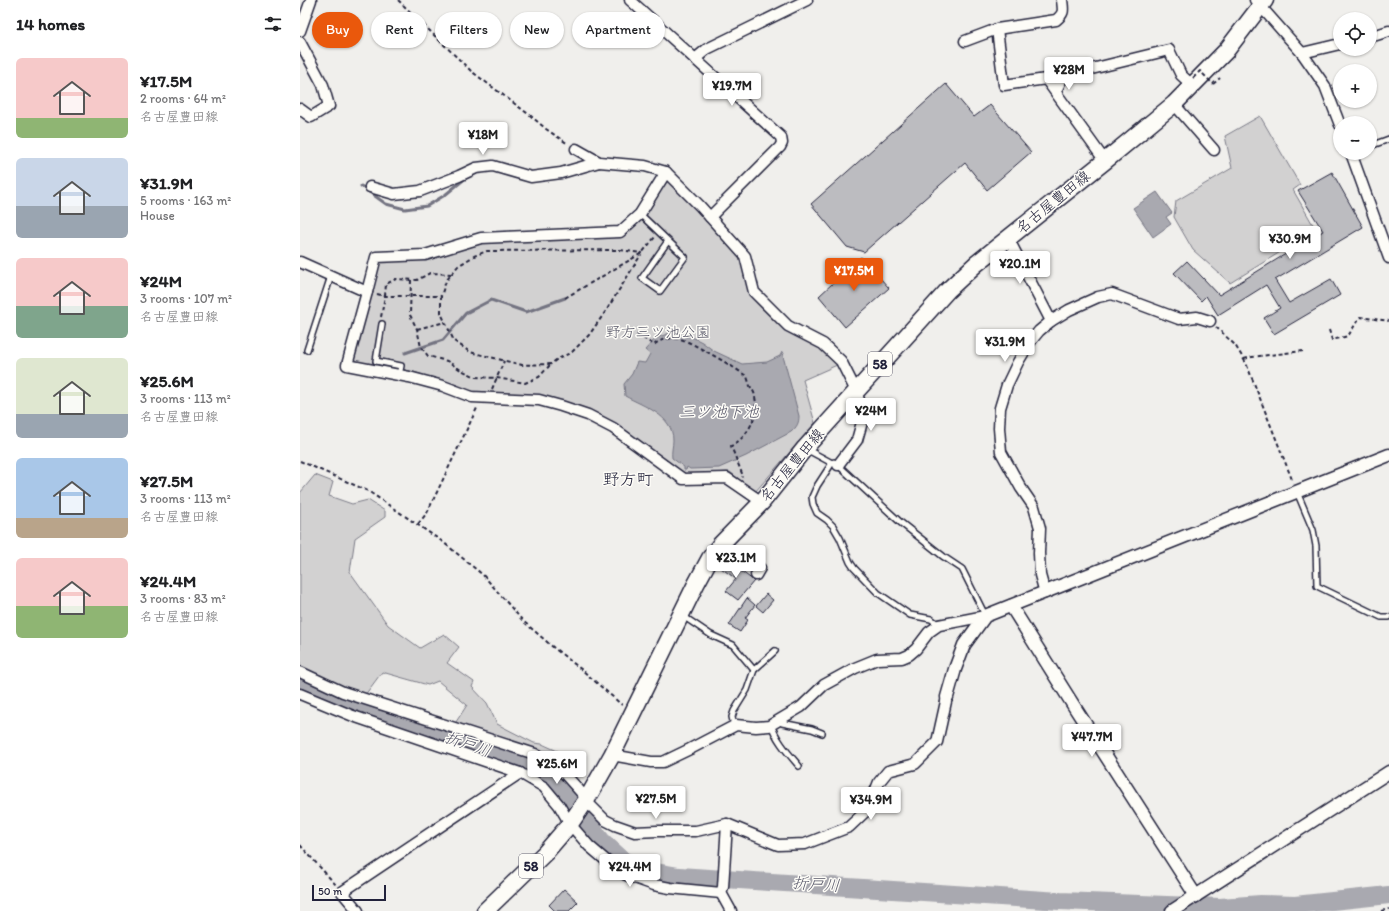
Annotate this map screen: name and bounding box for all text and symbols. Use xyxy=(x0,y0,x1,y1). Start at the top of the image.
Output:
chip: Buy xyxy=(312,12,363,48)
chip: Rent xyxy=(371,12,427,48)
chip: Filters xyxy=(435,12,502,48)
chip: New xyxy=(510,12,564,48)
chip: Apartment xyxy=(572,12,665,48)
map controls xyxy=(1333,12,1377,160)
button: locate xyxy=(1333,12,1377,56)
icon: filters xyxy=(262,13,284,35)
text: 14 homes xyxy=(16,14,85,34)
pin: ¥28M xyxy=(1045,57,1093,91)
text: ¥28M xyxy=(1053,62,1085,77)
button: + xyxy=(1333,64,1377,108)
text: ¥17.5M xyxy=(140,71,192,91)
pin: ¥19.7M xyxy=(699,73,765,107)
icon: home xyxy=(48,74,96,122)
text: ¥19.7M xyxy=(712,78,752,93)
text: 2 rooms · 64 m² xyxy=(140,91,226,106)
text: 名古屋豊田線 xyxy=(140,109,218,124)
button: − xyxy=(1333,116,1377,160)
pin: ¥18M xyxy=(459,122,507,156)
text: ¥18M xyxy=(468,127,498,142)
street label: 名古屋豊田線 xyxy=(1012,167,1094,237)
text: ¥31.9M xyxy=(140,173,193,193)
icon: home xyxy=(48,174,96,222)
text: 5 rooms · 163 m² xyxy=(140,193,231,208)
text: House xyxy=(140,208,175,223)
pin: ¥30.9M xyxy=(1257,226,1323,260)
text: ¥30.9M xyxy=(1269,231,1311,246)
pin: ¥20.1M xyxy=(987,251,1053,285)
text: ¥20.1M xyxy=(999,256,1041,271)
pin: ¥17.5M xyxy=(821,258,887,292)
text: ¥17.5M xyxy=(834,263,874,278)
text: ¥24M xyxy=(140,271,182,291)
icon: home xyxy=(48,274,96,322)
text: 3 rooms · 107 m² xyxy=(140,291,232,306)
text: 名古屋豊田線 xyxy=(140,309,218,324)
park label: 野方三ツ池公園 xyxy=(605,323,711,341)
pin: ¥31.9M xyxy=(972,329,1038,363)
text: ¥31.9M xyxy=(985,334,1025,349)
road number: 58 xyxy=(868,352,892,376)
text: ¥25.6M xyxy=(140,371,194,391)
icon: home xyxy=(48,374,96,422)
text: 3 rooms · 113 m² xyxy=(140,391,231,406)
pin: ¥24M xyxy=(847,398,895,432)
water label: 三ツ池下池 xyxy=(679,402,760,421)
text: ¥24M xyxy=(855,403,887,418)
text: 名古屋豊田線 xyxy=(140,409,218,424)
street label: 名古屋豊田線 xyxy=(756,425,828,505)
district label: 野方町 xyxy=(603,469,654,489)
text: ¥27.5M xyxy=(140,471,193,491)
icon: home xyxy=(48,474,96,522)
text: 3 rooms · 113 m² xyxy=(140,491,231,506)
text: 名古屋豊田線 xyxy=(140,509,218,524)
pin: ¥23.1M xyxy=(703,545,769,579)
text: ¥23.1M xyxy=(716,550,756,565)
text: ¥24.4M xyxy=(140,571,196,591)
icon: home xyxy=(48,574,96,622)
text: 3 rooms · 83 m² xyxy=(140,591,226,606)
text: 名古屋豊田線 xyxy=(140,609,218,624)
pin: ¥47.7M xyxy=(1059,724,1125,758)
water label: 折戸川 xyxy=(442,727,494,761)
text: ¥47.7M xyxy=(1071,729,1113,744)
pin: ¥25.6M xyxy=(524,751,590,785)
text: ¥25.6M xyxy=(536,756,578,771)
pin: ¥27.5M xyxy=(623,786,689,820)
pin: ¥34.9M xyxy=(838,787,904,821)
text: ¥27.5M xyxy=(636,791,676,806)
text: ¥34.9M xyxy=(850,792,892,807)
road number: 58 xyxy=(519,854,543,878)
pin: ¥24.4M xyxy=(597,854,663,888)
text: ¥24.4M xyxy=(608,859,652,874)
water label: 折戸川 xyxy=(791,873,841,895)
scale bar xyxy=(312,883,386,902)
text: 50 m xyxy=(318,885,342,898)

